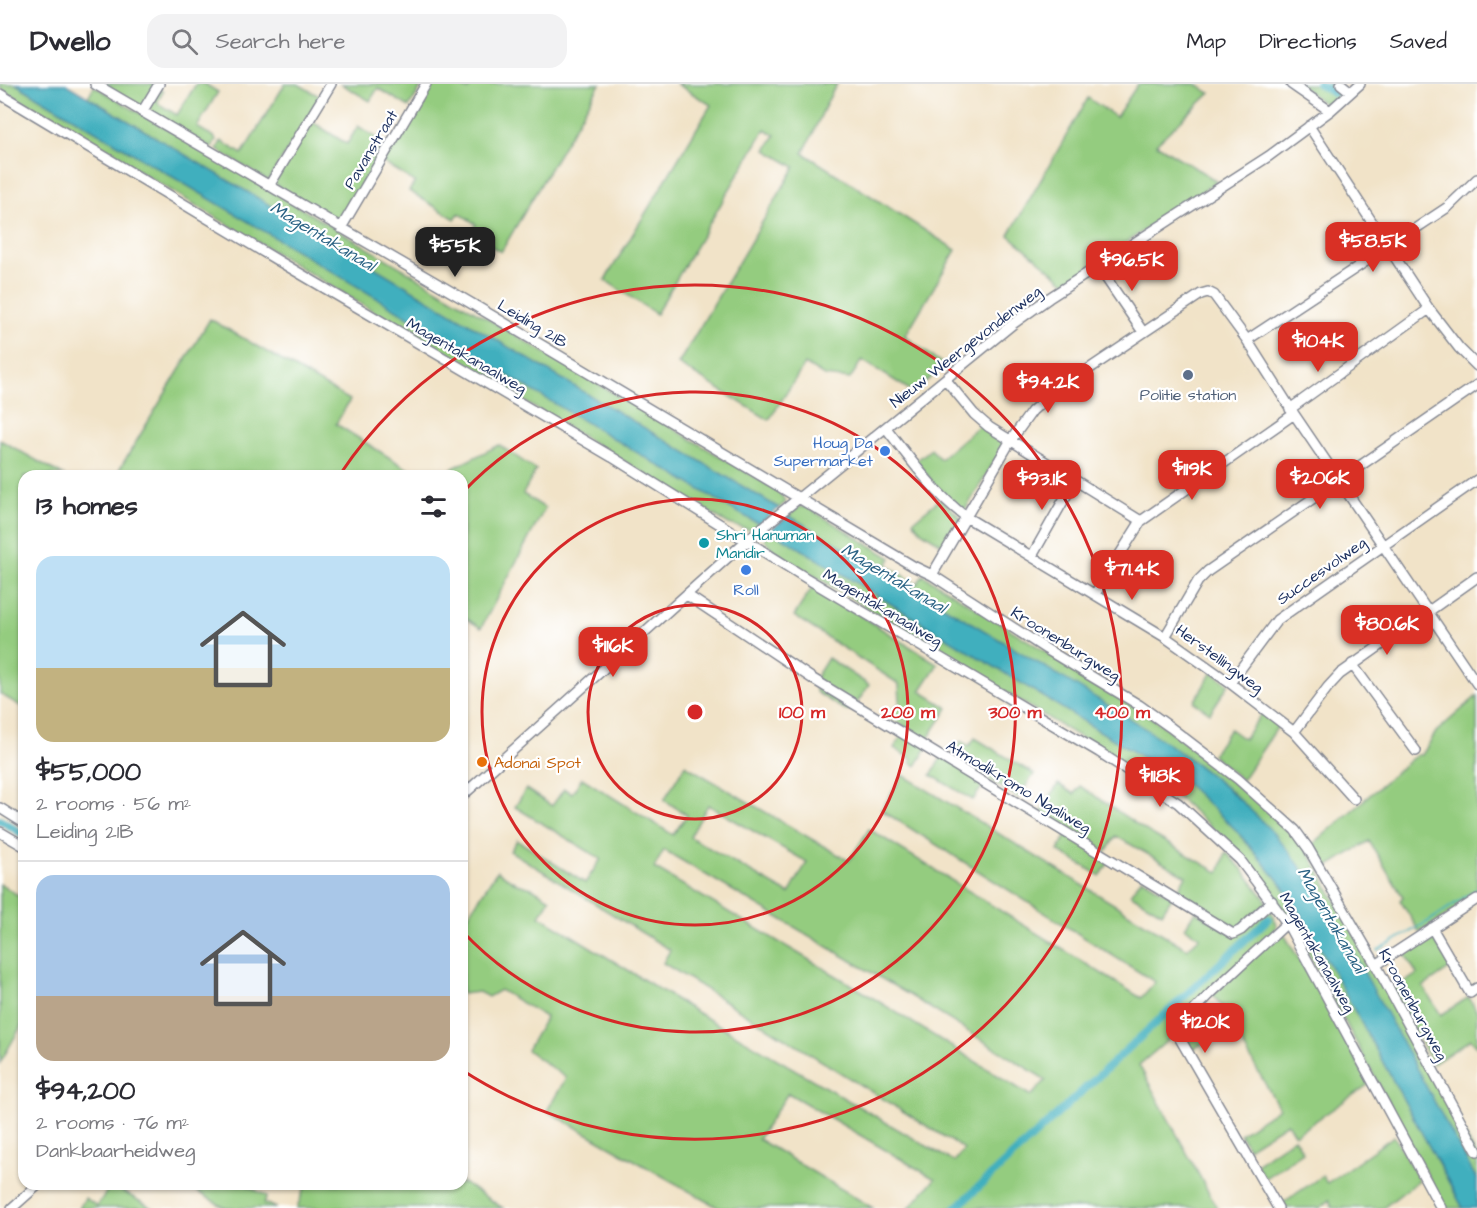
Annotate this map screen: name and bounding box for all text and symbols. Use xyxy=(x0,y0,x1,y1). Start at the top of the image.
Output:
search box xyxy=(147,14,567,68)
text: Dwello xyxy=(30,22,111,61)
icon: search xyxy=(168,25,201,58)
text: Search here xyxy=(216,26,345,57)
text: Map xyxy=(1186,27,1226,56)
text: Directions xyxy=(1259,27,1357,56)
text: Saved xyxy=(1390,27,1447,56)
street label: Pavanstraat xyxy=(339,105,403,193)
water label: Magentakanaal xyxy=(265,195,382,280)
pin: $58.5K xyxy=(1324,222,1422,273)
pin: $55K xyxy=(419,227,491,278)
text: $58.5K xyxy=(1339,227,1407,255)
text: $55K xyxy=(429,232,481,260)
pin: $96.5K xyxy=(1083,241,1181,292)
text: $96.5K xyxy=(1100,246,1164,274)
street label: Nieuw Weergevondenweg xyxy=(885,281,1047,414)
street label: Leiding 21B xyxy=(493,294,572,355)
street label: Magentakanaalweg xyxy=(402,312,531,400)
pin: $104K xyxy=(1276,322,1360,373)
text: $104K xyxy=(1292,327,1344,355)
pin: $94.2K xyxy=(999,363,1097,414)
text: $94.2K xyxy=(1017,368,1079,396)
marker: Politie station xyxy=(1181,368,1195,382)
place label: Politie station xyxy=(1140,384,1236,406)
place label: Houg Da Supermarket xyxy=(774,432,874,472)
marker: Houg Da Supermarket xyxy=(878,444,892,458)
pin: $119K xyxy=(1150,450,1234,501)
text: $119K xyxy=(1172,455,1212,483)
pin: $206K xyxy=(1278,459,1362,510)
pin: $93.1K xyxy=(993,460,1091,511)
text: $206K xyxy=(1290,464,1350,492)
text: $93.1K xyxy=(1017,465,1067,493)
text: 13 homes xyxy=(36,488,138,524)
icon: filters xyxy=(417,490,450,523)
place label: Shri Hanuman Mandir xyxy=(716,524,814,564)
street label: Succesvolweg xyxy=(1272,532,1371,611)
marker: Shri Hanuman Mandir xyxy=(697,536,711,550)
water label: Magentakanaal xyxy=(836,537,953,622)
pin: $71.4K xyxy=(1083,550,1181,601)
text: $71.4K xyxy=(1105,555,1159,583)
marker: Roll xyxy=(739,563,753,577)
street label: Magentakanaalweg xyxy=(818,564,946,653)
place label: Roll xyxy=(733,579,759,601)
icon: home xyxy=(189,595,297,703)
street label: Kroonenburgweg xyxy=(1006,601,1124,687)
pin: $80.6K xyxy=(1338,605,1436,656)
text: $80.6K xyxy=(1355,610,1419,638)
street label: Herstellingweg xyxy=(1170,619,1268,699)
pin: $116K xyxy=(571,627,655,678)
text: $116K xyxy=(593,632,633,660)
text: 100 m xyxy=(779,700,826,725)
text: 200 m xyxy=(880,700,936,725)
text: 300 m xyxy=(987,700,1043,725)
text: 400 m xyxy=(1094,700,1151,725)
centre of rings xyxy=(685,702,705,722)
street label: Atmodikromo Ngaliweg xyxy=(941,735,1095,840)
place label: Adonai Spot xyxy=(494,752,582,774)
text: $55,000 xyxy=(36,754,141,790)
marker: Adonai Spot xyxy=(475,755,489,769)
pin: $118K xyxy=(1118,757,1202,808)
text: $118K xyxy=(1139,762,1181,790)
text: 2 rooms · 56 m² xyxy=(36,790,191,818)
text: Leiding 21B xyxy=(36,818,134,846)
water label: Magentakanaal xyxy=(1290,863,1373,980)
street label: Magentakanaalweg xyxy=(1273,888,1361,1017)
icon: home xyxy=(189,914,297,1022)
street label: Kroonenburgweg xyxy=(1372,944,1453,1065)
pin: $120K xyxy=(1163,1003,1247,1054)
text: $120K xyxy=(1180,1008,1230,1036)
text: $94,200 xyxy=(36,1073,135,1109)
text: 2 rooms · 76 m² xyxy=(36,1109,189,1137)
text: Dankbaarheidweg xyxy=(36,1137,195,1165)

